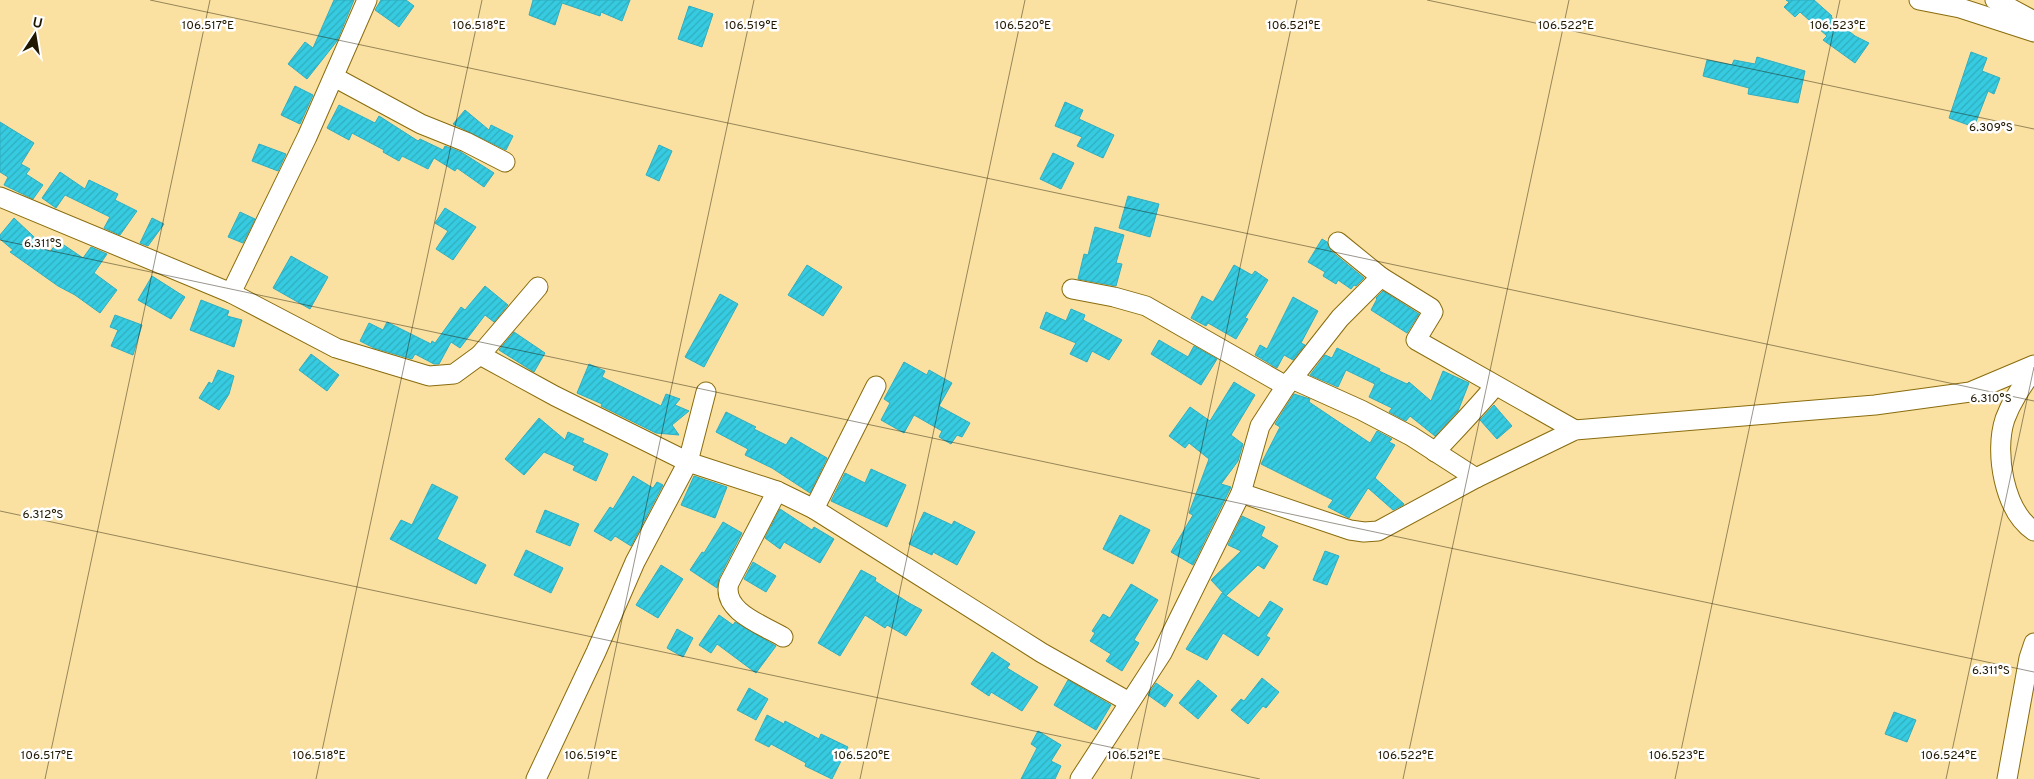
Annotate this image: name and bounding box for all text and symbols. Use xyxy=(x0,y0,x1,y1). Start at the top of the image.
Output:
north arrow xyxy=(10,10,60,60)
text: U xyxy=(31,14,44,33)
text: 106.517°E xyxy=(182,18,234,34)
text: 106.518°E xyxy=(452,18,506,34)
text: 106.519°E xyxy=(724,18,778,34)
text: 106.520°E xyxy=(995,18,1051,34)
text: 106.521°E xyxy=(1267,18,1321,34)
text: 106.522°E xyxy=(1538,18,1594,34)
text: 106.523°E xyxy=(1810,18,1866,34)
text: 6.309°S xyxy=(1969,120,2013,136)
text: 6.311°S xyxy=(24,236,62,252)
text: 6.310°S xyxy=(1970,391,2012,407)
text: 6.312°S xyxy=(23,507,63,523)
text: 6.311°S xyxy=(1972,663,2010,679)
text: 106.517°E xyxy=(21,748,73,764)
text: 106.518°E xyxy=(292,748,346,764)
text: 106.519°E xyxy=(564,748,618,764)
text: 106.520°E xyxy=(834,748,890,764)
text: 106.521°E xyxy=(1107,748,1161,764)
text: 106.522°E xyxy=(1378,748,1434,764)
text: 106.523°E xyxy=(1649,748,1705,764)
text: 106.524°E xyxy=(1921,748,1977,764)

